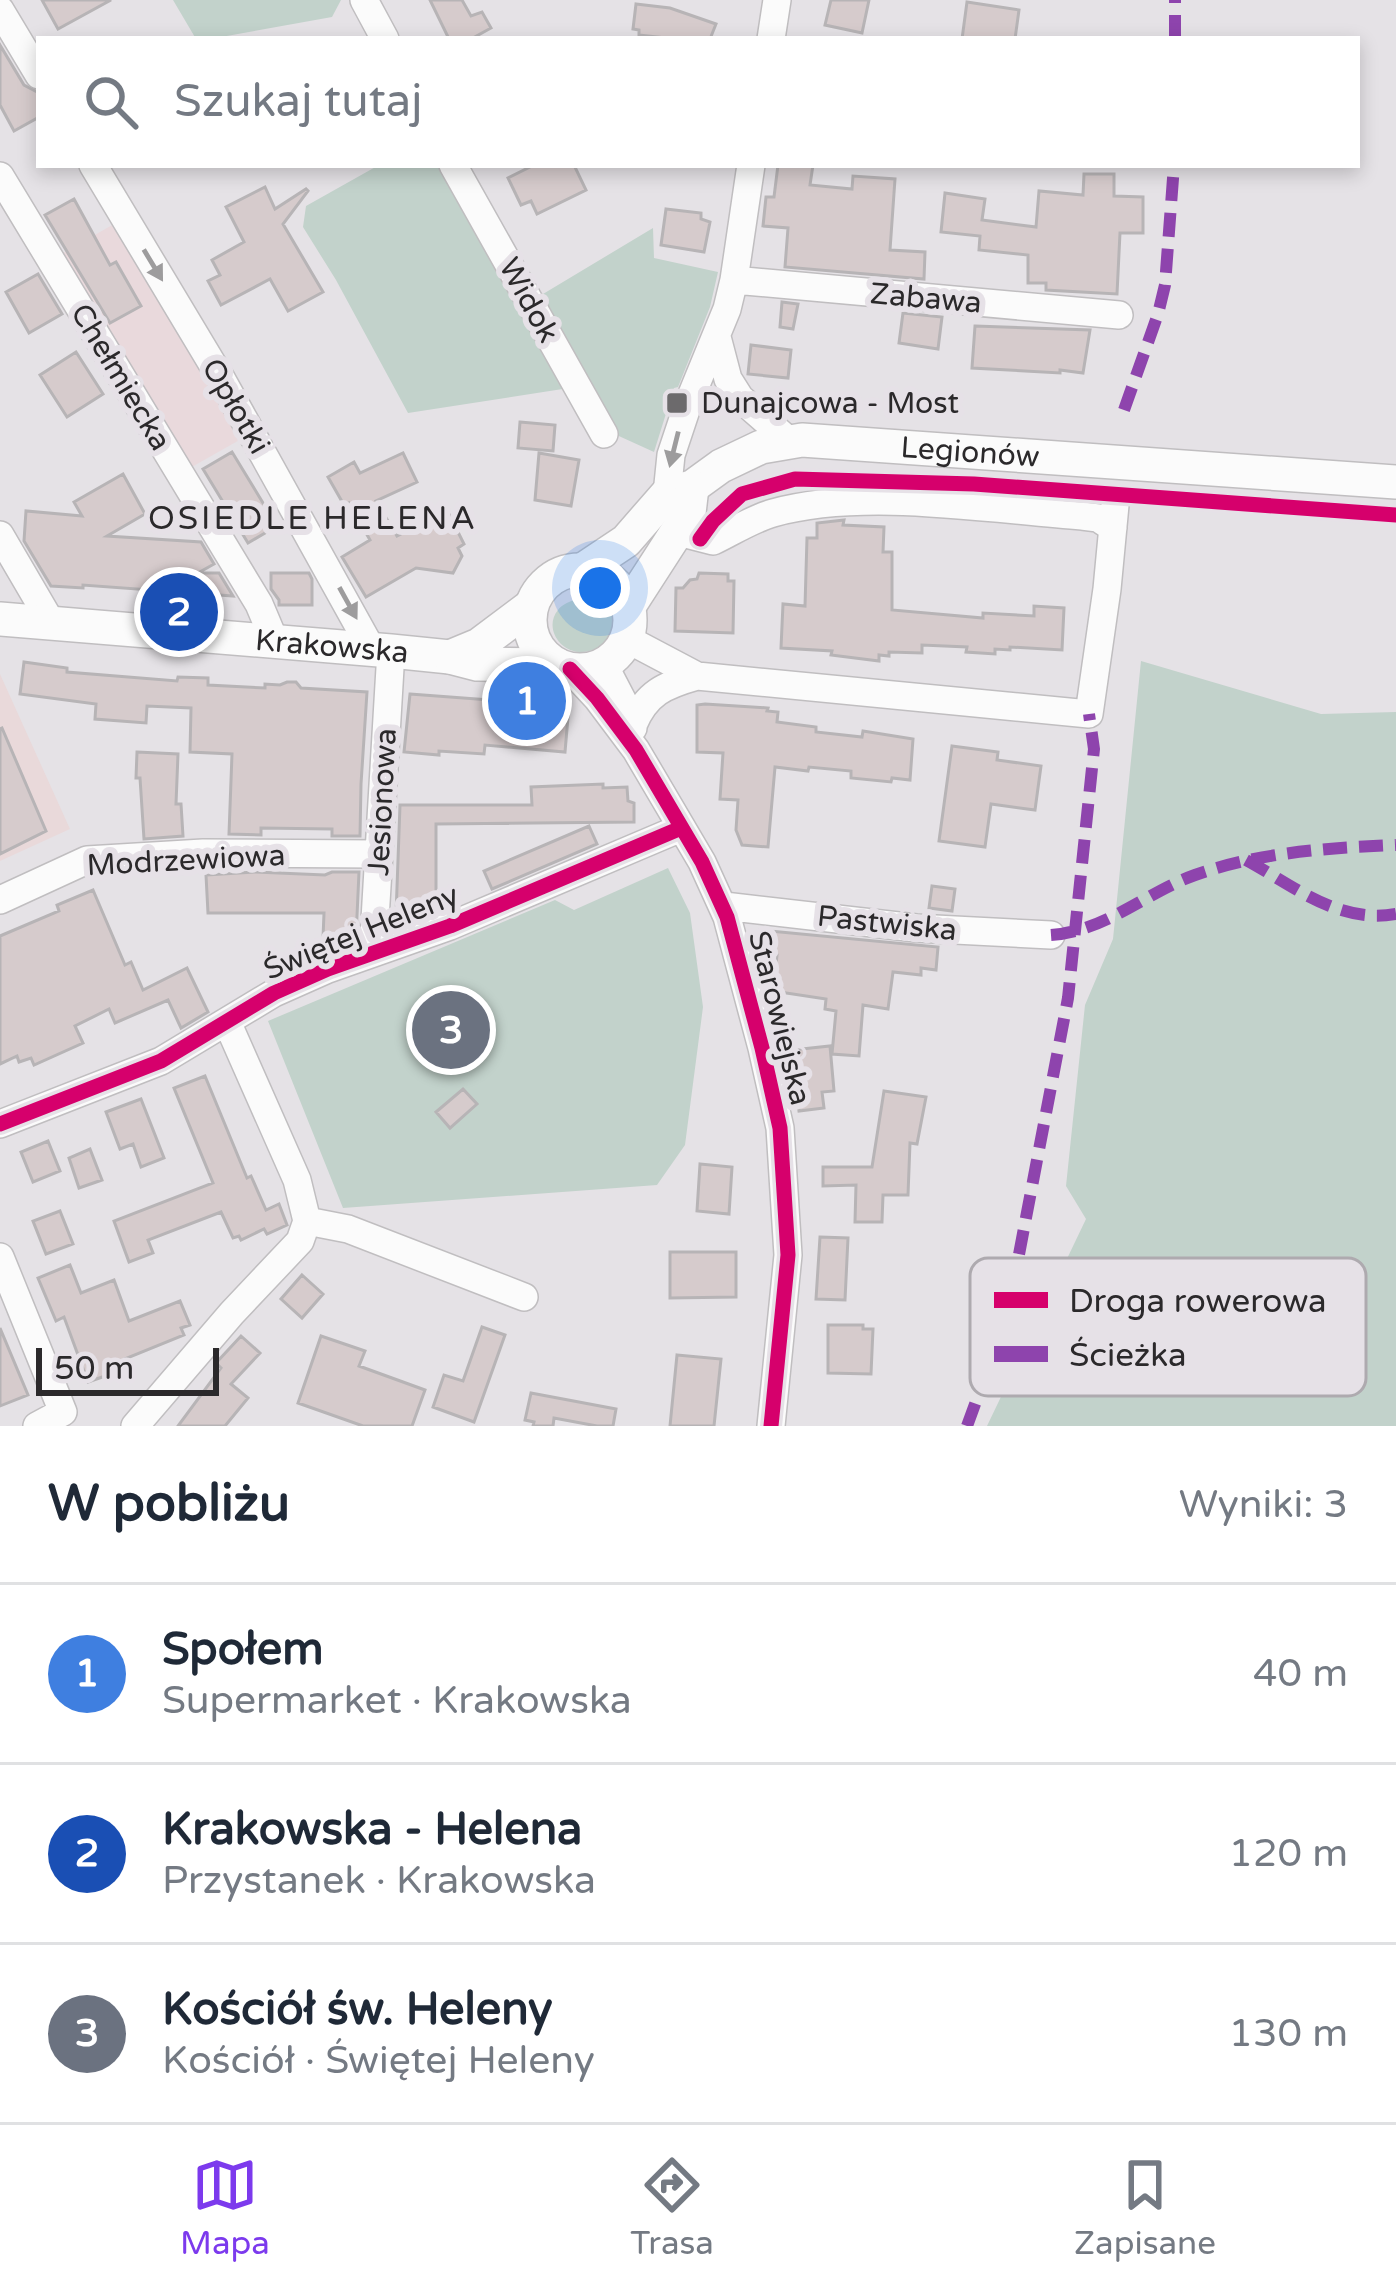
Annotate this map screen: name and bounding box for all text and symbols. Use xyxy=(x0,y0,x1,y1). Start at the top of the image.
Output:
search box xyxy=(36,36,1360,168)
icon: search xyxy=(78,69,144,135)
text: Szukaj tutaj xyxy=(174,75,423,129)
one-way arrow xyxy=(142,248,163,282)
street label: Widok xyxy=(490,251,567,349)
street label: Zabawa xyxy=(869,275,983,322)
street label: Chełmiecka xyxy=(62,297,179,457)
street label: Opłotki xyxy=(193,352,278,461)
place label: Dunajcowa - Most xyxy=(701,385,959,422)
marker: Dunajcowa - Most xyxy=(664,390,690,416)
street label: Legionów xyxy=(899,429,1041,476)
one-way arrow xyxy=(664,430,683,467)
district label: OSIEDLE HELENA xyxy=(148,499,478,538)
your location xyxy=(570,558,630,618)
pin: 2 xyxy=(140,567,218,657)
one-way arrow xyxy=(336,587,357,620)
street label: Krakowska xyxy=(254,622,410,672)
pin: 1 xyxy=(488,656,566,746)
street label: Jesionowa xyxy=(360,727,405,877)
street label: Modrzewiowa xyxy=(86,837,286,884)
street label: Świętej Heleny xyxy=(258,877,464,988)
street label: Pastwiska xyxy=(815,898,959,949)
street label: Starowiejska xyxy=(740,927,819,1109)
pin: 3 xyxy=(412,985,490,1075)
legend xyxy=(970,1258,1366,1396)
text: Droga rowerowa xyxy=(1069,1282,1327,1321)
text: Ścieżka xyxy=(1069,1336,1186,1375)
scale bar xyxy=(36,1342,219,1395)
text: 50 m xyxy=(54,1349,134,1388)
text: W pobliżu xyxy=(48,1473,290,1535)
text: Wyniki: 3 xyxy=(1179,1481,1348,1528)
text: Społem xyxy=(162,1623,324,1677)
text: 1 xyxy=(75,1650,99,1697)
text: 40 m xyxy=(1253,1650,1348,1697)
text: Supermarket · Krakowska xyxy=(162,1677,632,1724)
text: Krakowska - Helena xyxy=(162,1803,582,1857)
text: 2 xyxy=(75,1830,99,1877)
text: 120 m xyxy=(1229,1830,1348,1877)
text: Przystanek · Krakowska xyxy=(162,1857,596,1904)
text: Kościół św. Heleny xyxy=(162,1983,552,2037)
text: 3 xyxy=(75,2010,99,2057)
text: 130 m xyxy=(1229,2010,1348,2057)
text: Kościół · Świętej Heleny xyxy=(162,2037,595,2084)
tab: Mapa xyxy=(180,2152,270,2263)
tab: Trasa xyxy=(630,2152,714,2263)
tab: Zapisane xyxy=(1074,2152,1216,2263)

